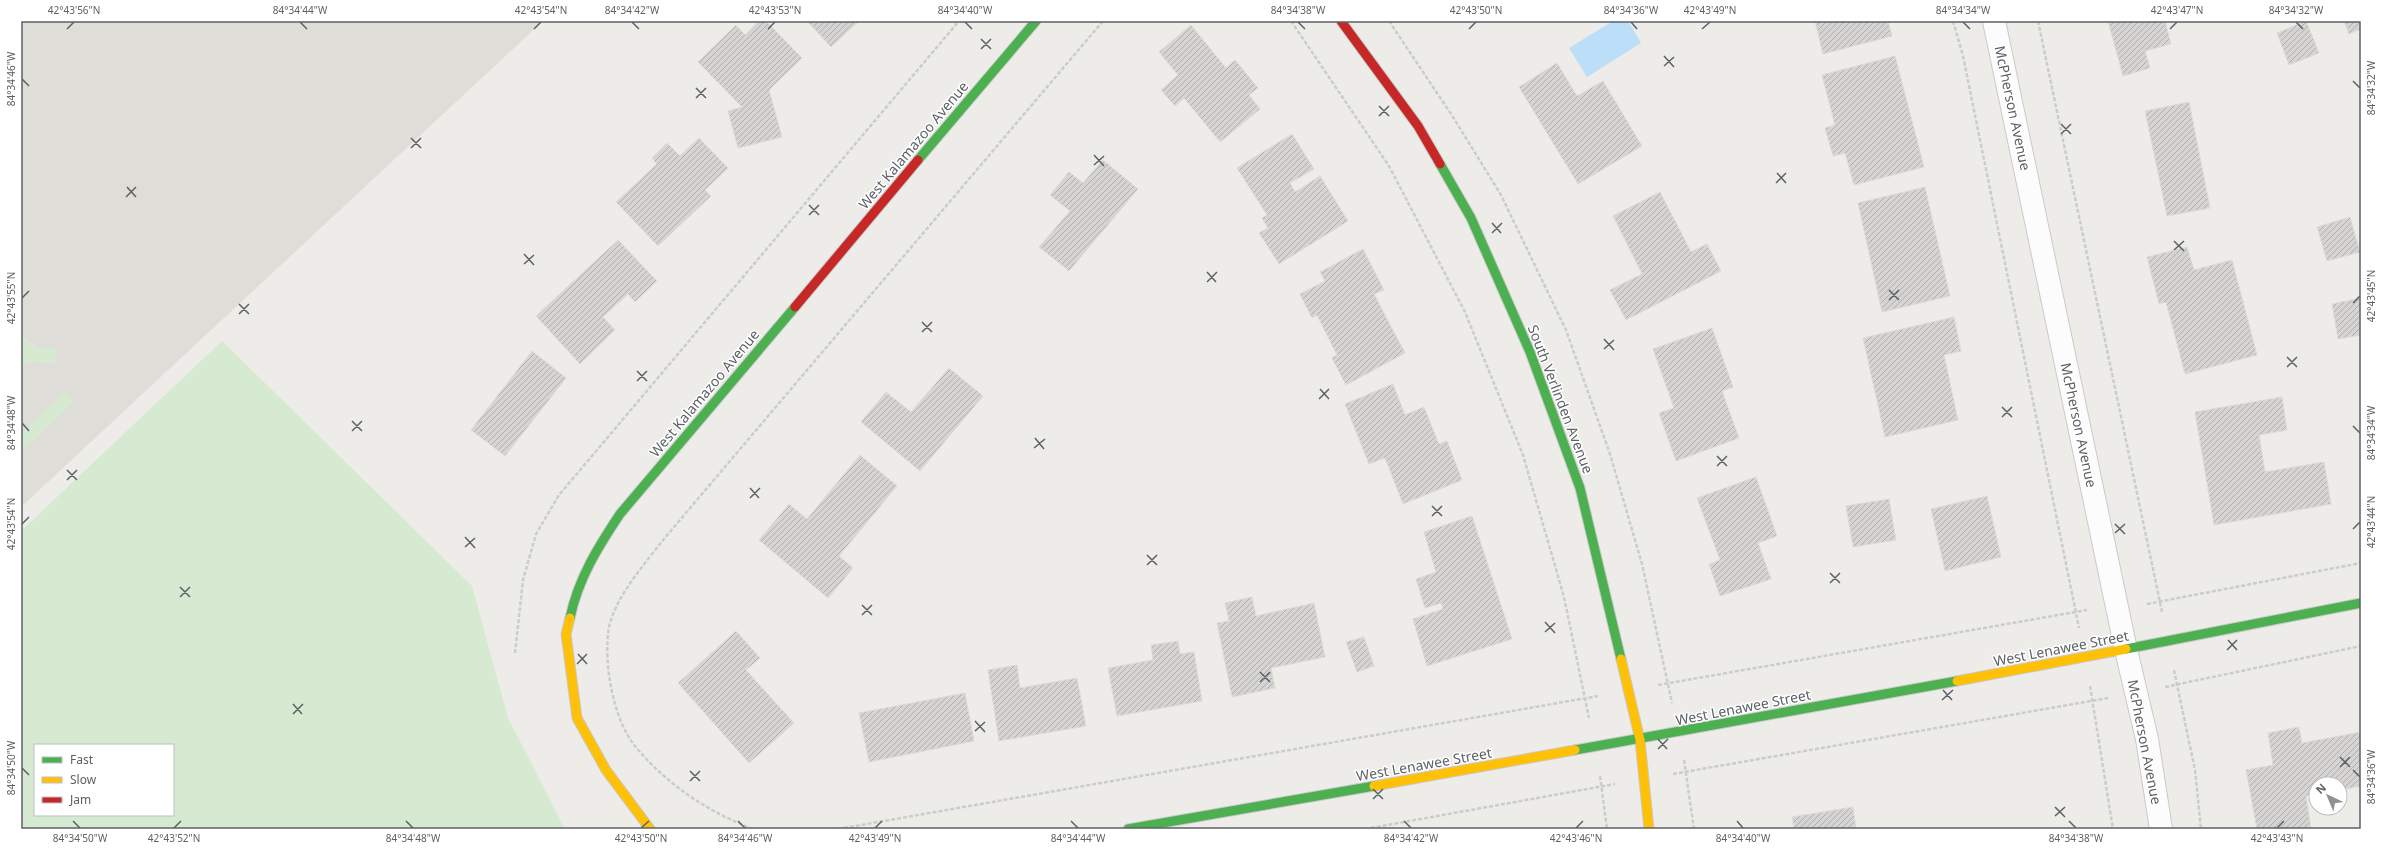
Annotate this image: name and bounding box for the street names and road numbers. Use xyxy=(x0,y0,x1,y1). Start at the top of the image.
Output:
street label: McPherson Avenue xyxy=(1991,44,2035,172)
street label: West Kalamazoo Avenue xyxy=(854,77,972,213)
street label: South Verlinden Avenue xyxy=(1524,322,1598,476)
street label: West Kalamazoo Avenue xyxy=(645,325,763,461)
street label: McPherson Avenue xyxy=(2057,361,2101,489)
street label: West Lenawee Street xyxy=(1992,626,2130,670)
street label: McPherson Avenue xyxy=(2124,678,2166,806)
street label: West Lenawee Street xyxy=(1674,685,1812,729)
street label: West Lenawee Street xyxy=(1355,743,1493,785)

